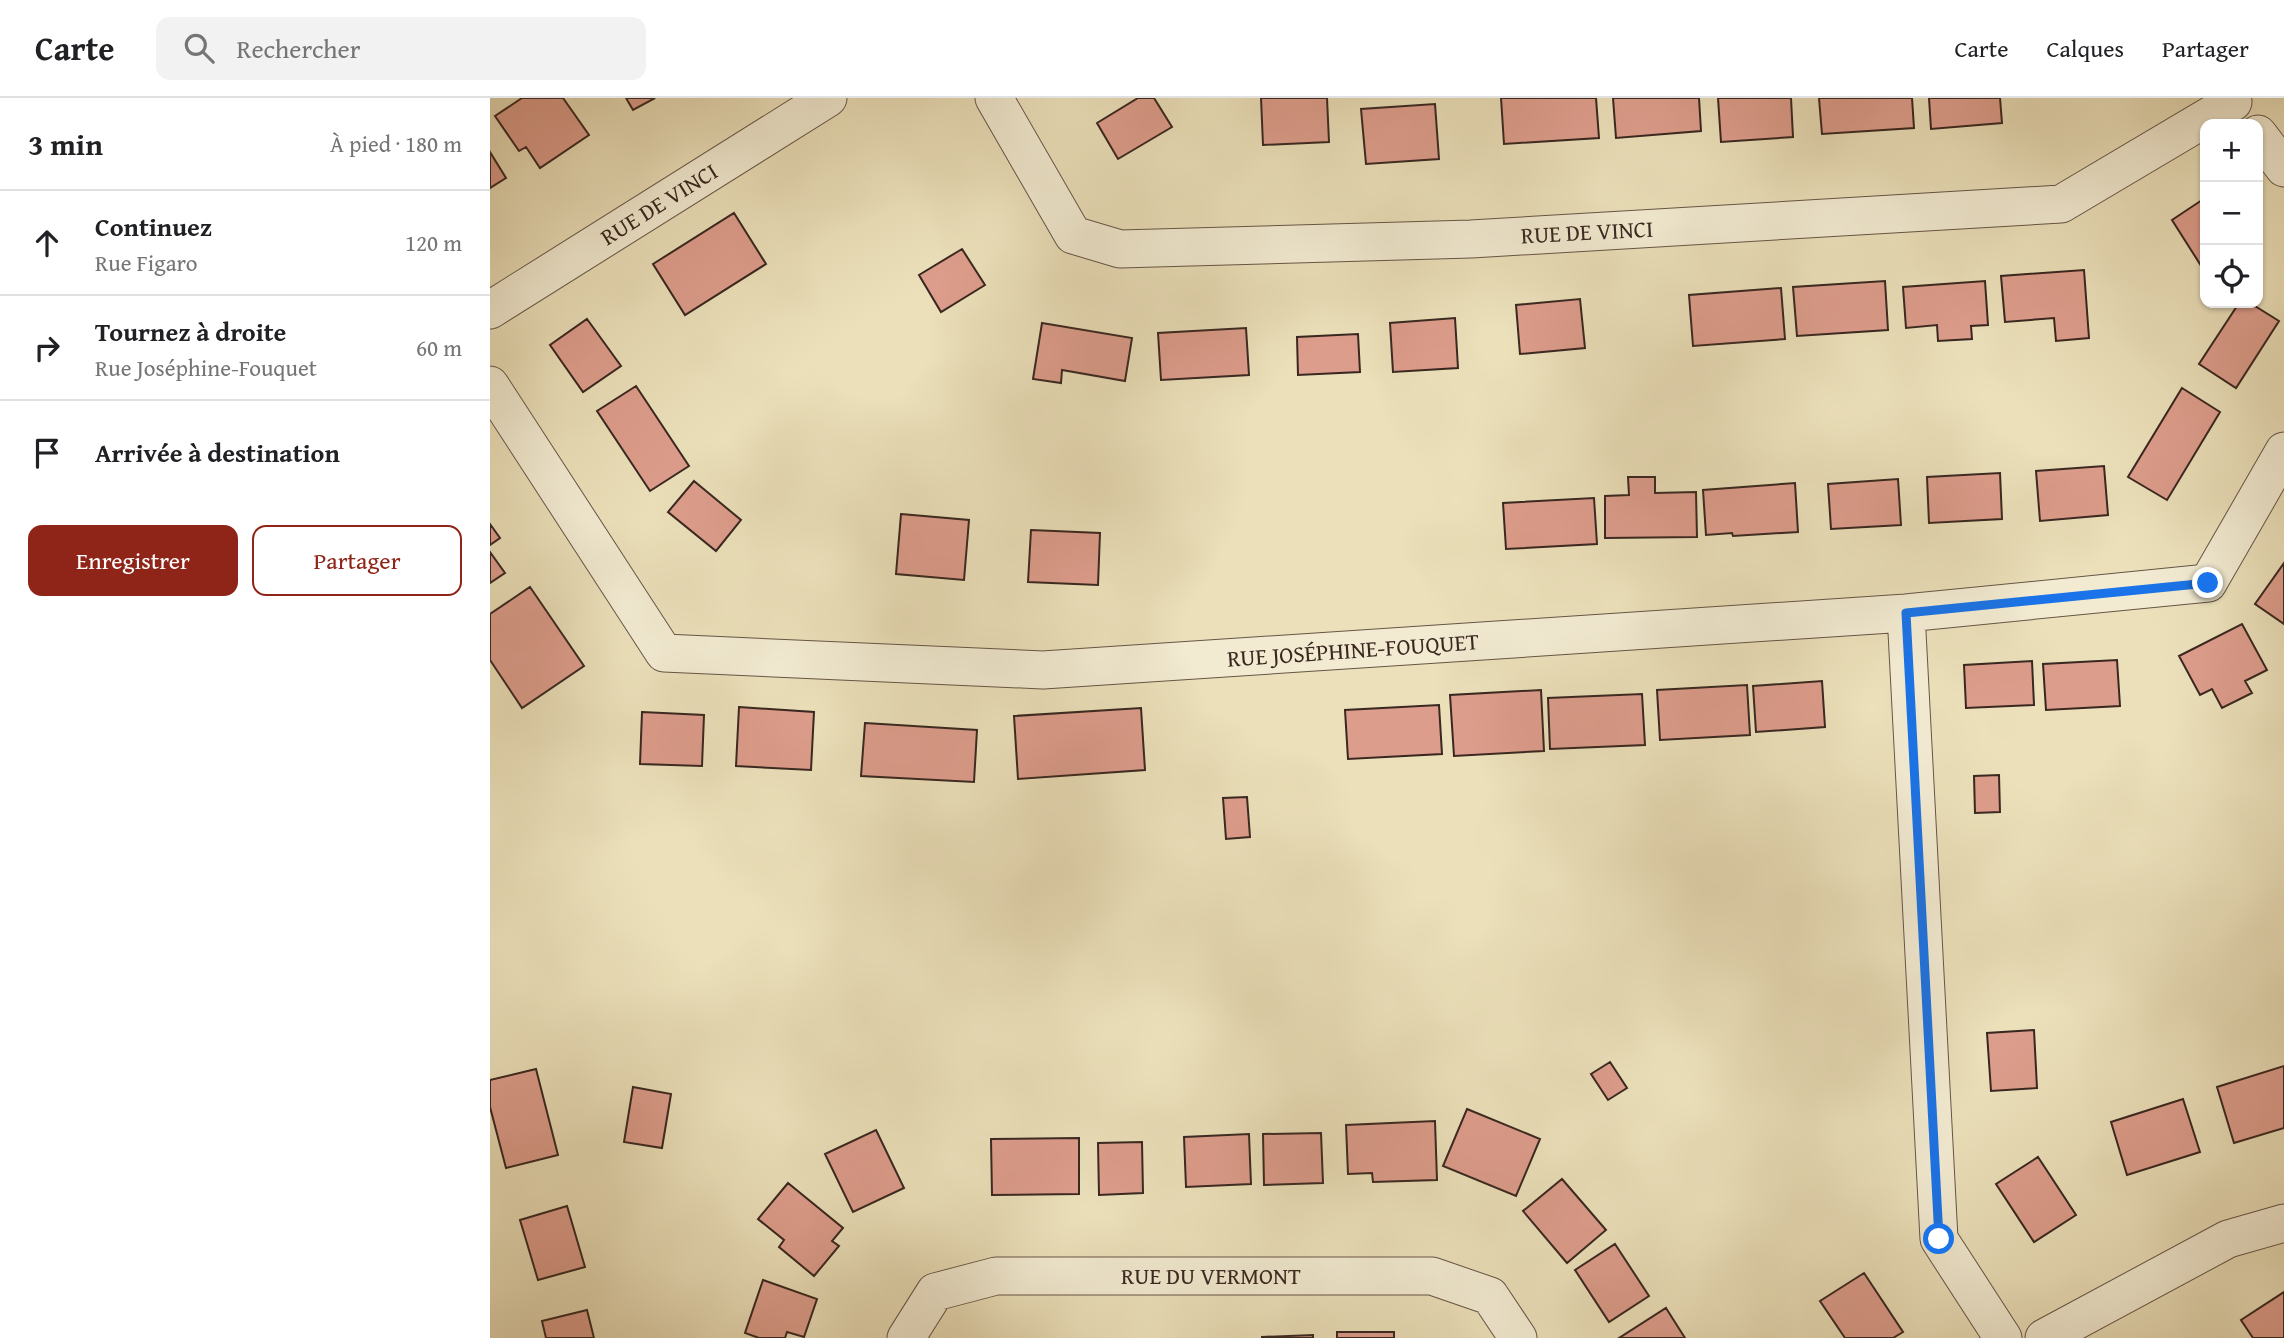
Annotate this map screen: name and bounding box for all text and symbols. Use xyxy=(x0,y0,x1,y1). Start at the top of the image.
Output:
search box xyxy=(156,17,646,80)
text: Carte xyxy=(35,24,114,72)
icon: search xyxy=(180,29,218,67)
text: Rechercher xyxy=(236,29,361,68)
text: Carte xyxy=(1954,31,2008,66)
text: Calques xyxy=(2046,31,2124,66)
text: Partager xyxy=(2162,31,2249,66)
map controls xyxy=(2200,119,2263,308)
button: + xyxy=(2200,119,2263,182)
text: 3 min xyxy=(28,122,103,166)
text: À pied · 180 m xyxy=(330,127,462,160)
street label: RUE DE VINCI xyxy=(594,154,724,253)
button: − xyxy=(2200,182,2263,245)
text: Continuez xyxy=(95,207,212,246)
street label: RUE DE VINCI xyxy=(1520,212,1654,251)
icon: ahead xyxy=(28,224,66,262)
text: 120 m xyxy=(405,226,462,259)
button: locate xyxy=(2200,245,2263,308)
text: Rue Figaro xyxy=(95,246,197,279)
text: Tournez à droite xyxy=(95,312,286,351)
icon: right xyxy=(28,329,66,367)
text: 60 m xyxy=(416,331,462,364)
text: Rue Joséphine-Fouquet xyxy=(95,351,317,384)
text: Arrivée à destination xyxy=(95,433,340,472)
icon: arrive xyxy=(28,434,66,472)
button: Enregistrer xyxy=(28,525,238,596)
button: Partager xyxy=(252,525,462,596)
route end xyxy=(2192,567,2223,598)
street label: RUE JOSÉPHINE-FOUQUET xyxy=(1226,624,1480,675)
route start xyxy=(1923,1223,1954,1254)
street label: RUE DU VERMONT xyxy=(1121,1259,1301,1292)

